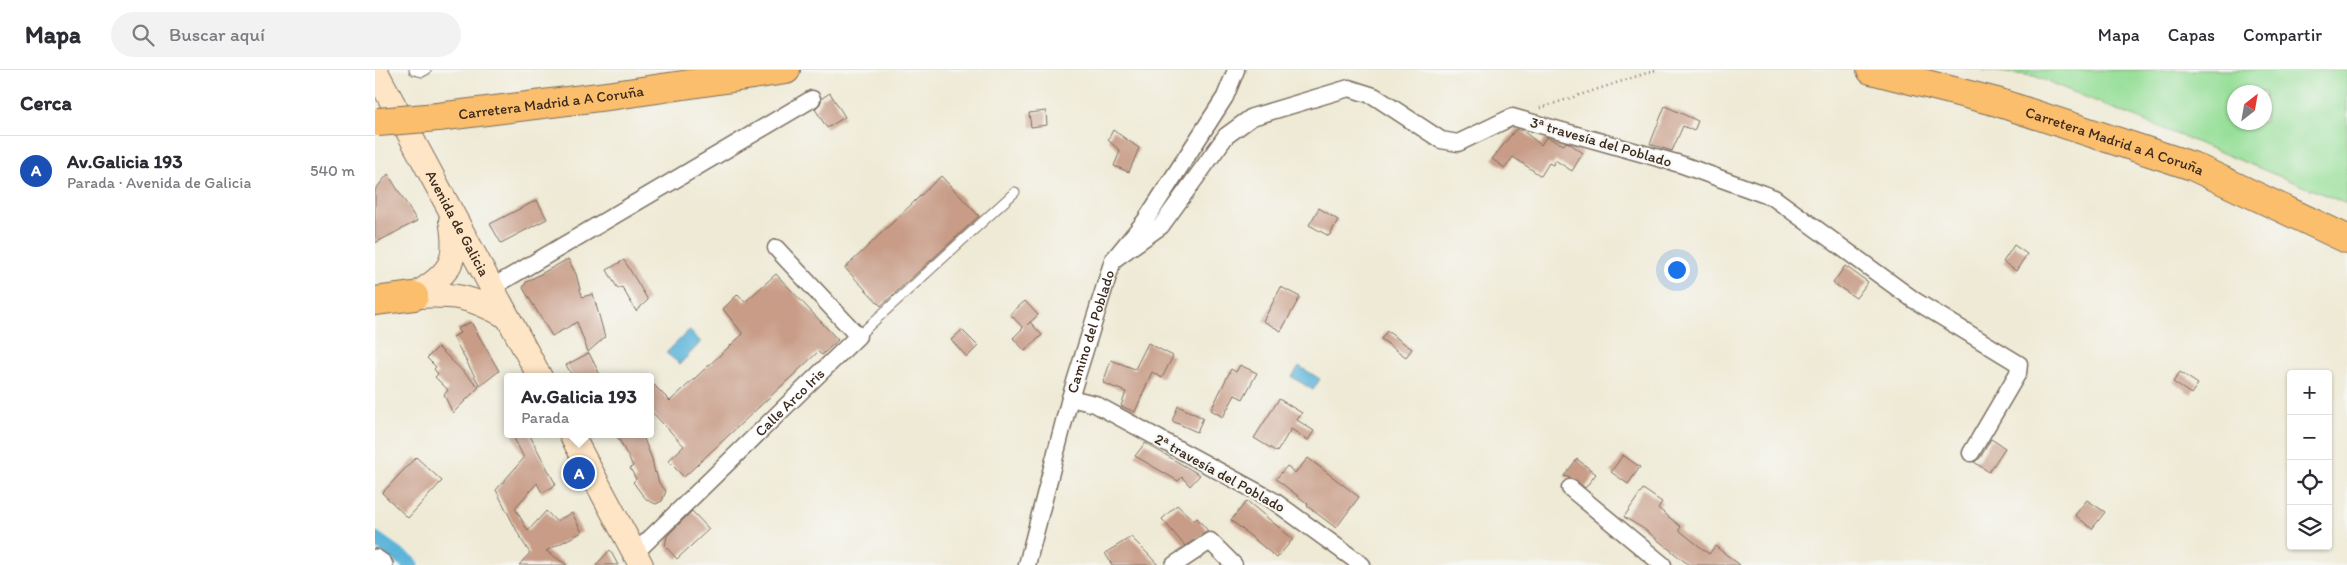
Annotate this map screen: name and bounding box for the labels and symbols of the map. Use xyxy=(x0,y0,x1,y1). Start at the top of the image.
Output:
street label: Carretera Madrid a A Coruña xyxy=(457,82,645,123)
north arrow xyxy=(2227,85,2272,130)
street label: Carretera Madrid a A Coruña xyxy=(2023,103,2207,179)
street label: 3ª travesía del Poblado xyxy=(1528,113,1674,171)
street label: Avenida de Galicia xyxy=(422,167,493,280)
your location xyxy=(1664,257,1690,283)
street label: Camino del Poblado xyxy=(1063,268,1118,395)
street label: Calle Arco Iris xyxy=(751,364,829,440)
street label: 2ª travesía del Poblado xyxy=(1152,430,1288,516)
pin: A xyxy=(563,454,595,492)

